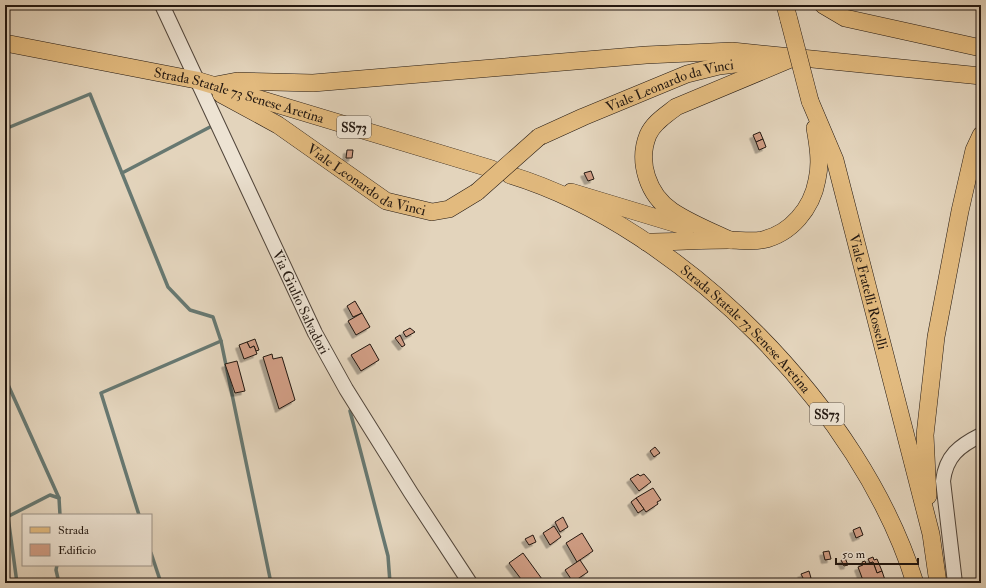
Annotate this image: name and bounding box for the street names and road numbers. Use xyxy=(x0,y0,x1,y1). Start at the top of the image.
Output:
street label: Viale Leonardo da Vinci xyxy=(603,56,735,116)
street label: Strada Statale 73 Senese Aretina xyxy=(152,64,326,127)
road number: SS73 xyxy=(337,116,371,138)
street label: Viale Leonardo da Vinci xyxy=(304,140,428,219)
street label: Viale Fratelli Rosselli xyxy=(845,232,891,352)
street label: Via Giulio Salvadori xyxy=(269,247,333,358)
street label: Strada Statale 73 Senese Aretina xyxy=(677,262,814,397)
road number: SS73 xyxy=(810,403,844,425)

